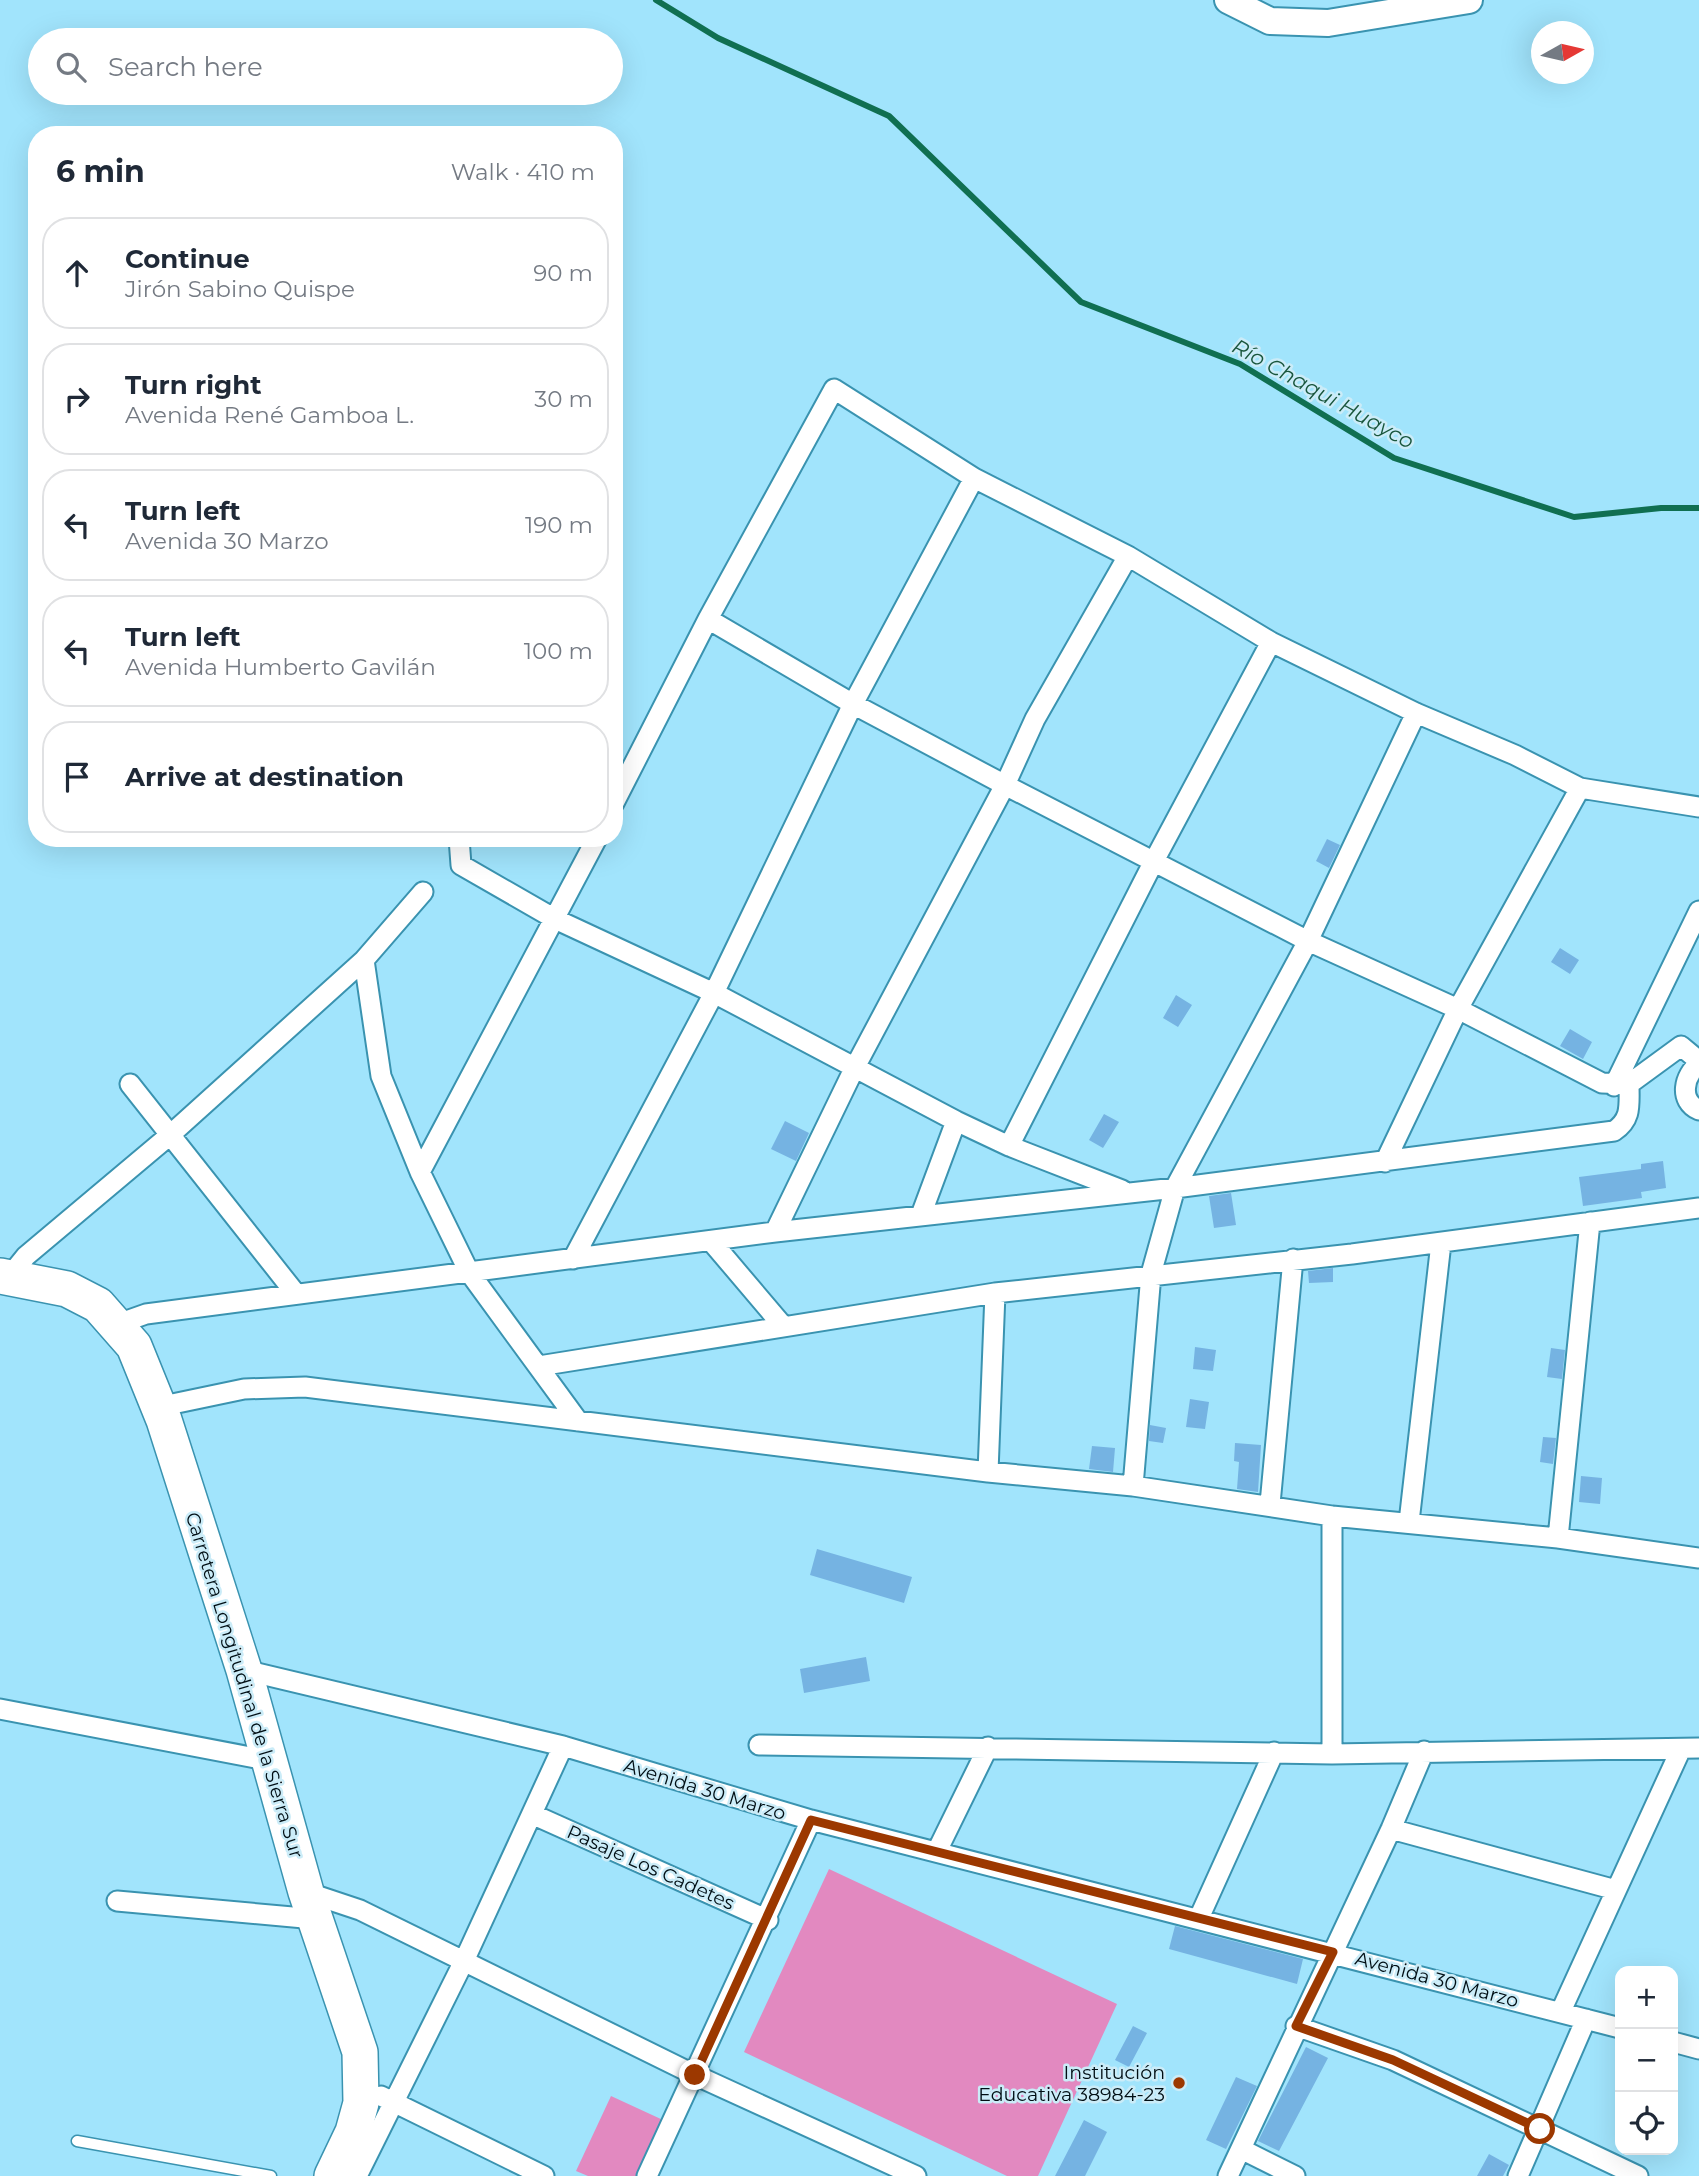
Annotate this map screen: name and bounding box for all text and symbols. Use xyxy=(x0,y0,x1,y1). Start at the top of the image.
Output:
north arrow xyxy=(1531,21,1594,84)
search box xyxy=(28,28,623,105)
icon: search xyxy=(52,48,90,86)
text: Search here xyxy=(108,51,263,83)
text: 6 min xyxy=(56,153,145,190)
text: Walk · 410 m xyxy=(451,158,595,186)
text: Continue xyxy=(125,243,250,275)
icon: ahead xyxy=(58,254,96,292)
text: 90 m xyxy=(533,259,593,287)
text: Jirón Sabino Quispe xyxy=(125,275,355,303)
water label: Río Chaqui Huayco xyxy=(1228,333,1418,454)
text: Turn right xyxy=(125,369,261,401)
icon: right xyxy=(58,380,96,418)
text: 30 m xyxy=(534,385,593,413)
text: Avenida René Gamboa L. xyxy=(125,401,414,429)
text: Turn left xyxy=(125,495,241,527)
icon: left xyxy=(58,506,96,544)
text: 190 m xyxy=(525,511,593,539)
text: Avenida 30 Marzo xyxy=(125,527,329,555)
text: Turn left xyxy=(125,621,241,653)
icon: left xyxy=(58,632,96,670)
text: 100 m xyxy=(524,637,593,665)
text: Avenida Humberto Gavilán xyxy=(125,653,436,681)
icon: arrive xyxy=(58,758,96,796)
text: Arrive at destination xyxy=(125,761,404,793)
street label: Carretera Longitudinal de la Sierra Sur xyxy=(181,1509,308,1861)
street label: Avenida 30 Marzo xyxy=(621,1754,789,1825)
street label: Pasaje Los Cadetes xyxy=(563,1820,738,1915)
street label: Avenida 30 Marzo xyxy=(1353,1947,1521,2012)
map controls xyxy=(1615,1966,1678,2155)
button: + xyxy=(1615,1966,1678,2029)
button: − xyxy=(1615,2029,1678,2092)
route end xyxy=(679,2059,710,2090)
place label: Institución Educativa 38984-23 xyxy=(978,2061,1165,2106)
marker: Institución Educativa 38984-23 xyxy=(1171,2075,1187,2091)
button: locate xyxy=(1615,2092,1678,2155)
route start xyxy=(1524,2113,1555,2144)

